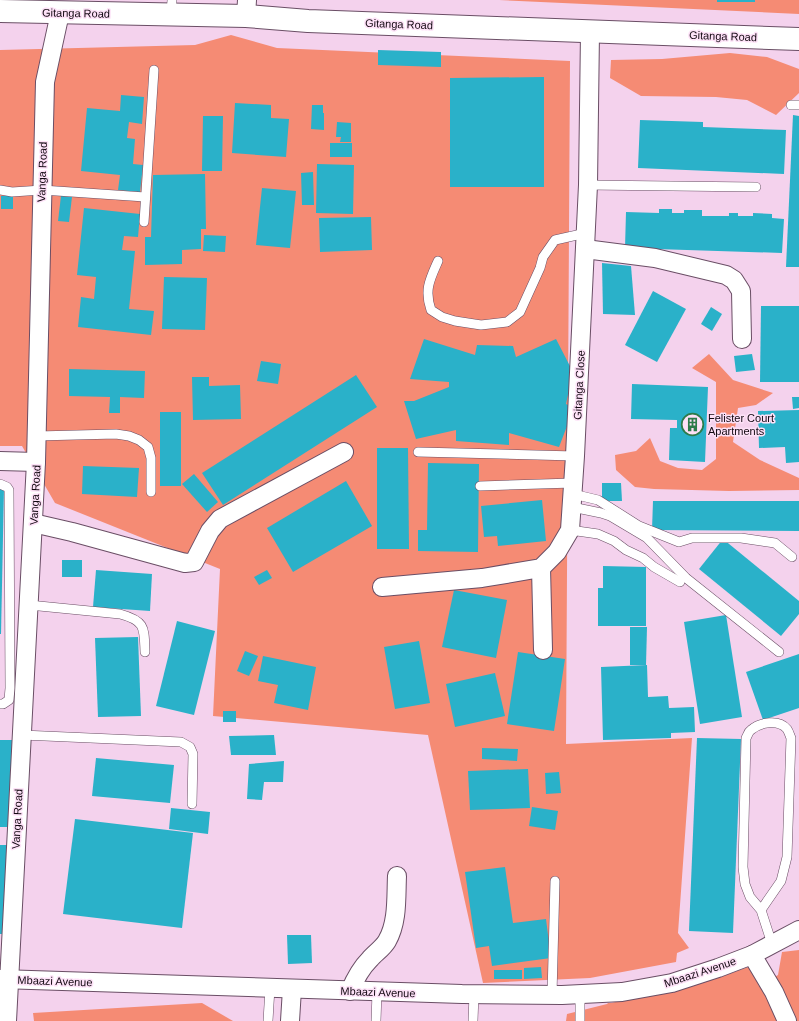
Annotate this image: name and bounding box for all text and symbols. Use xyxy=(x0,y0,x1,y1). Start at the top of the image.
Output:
street label: Gitanga Road xyxy=(42,6,110,20)
street label: Gitanga Road xyxy=(365,17,433,31)
street label: Gitanga Road xyxy=(689,29,757,43)
street label: Vanga Road xyxy=(35,142,49,202)
street label: Gitanga Close xyxy=(571,350,587,420)
building icon: Felister Court Apartments xyxy=(679,411,705,437)
place label: Felister Court Apartments xyxy=(708,412,774,437)
street label: Vanga Road xyxy=(27,465,43,525)
street label: Vanga Road xyxy=(9,789,25,849)
street label: Mbaazi Avenue xyxy=(662,955,738,989)
street label: Mbaazi Avenue xyxy=(17,974,93,988)
street label: Mbaazi Avenue xyxy=(340,985,416,999)

